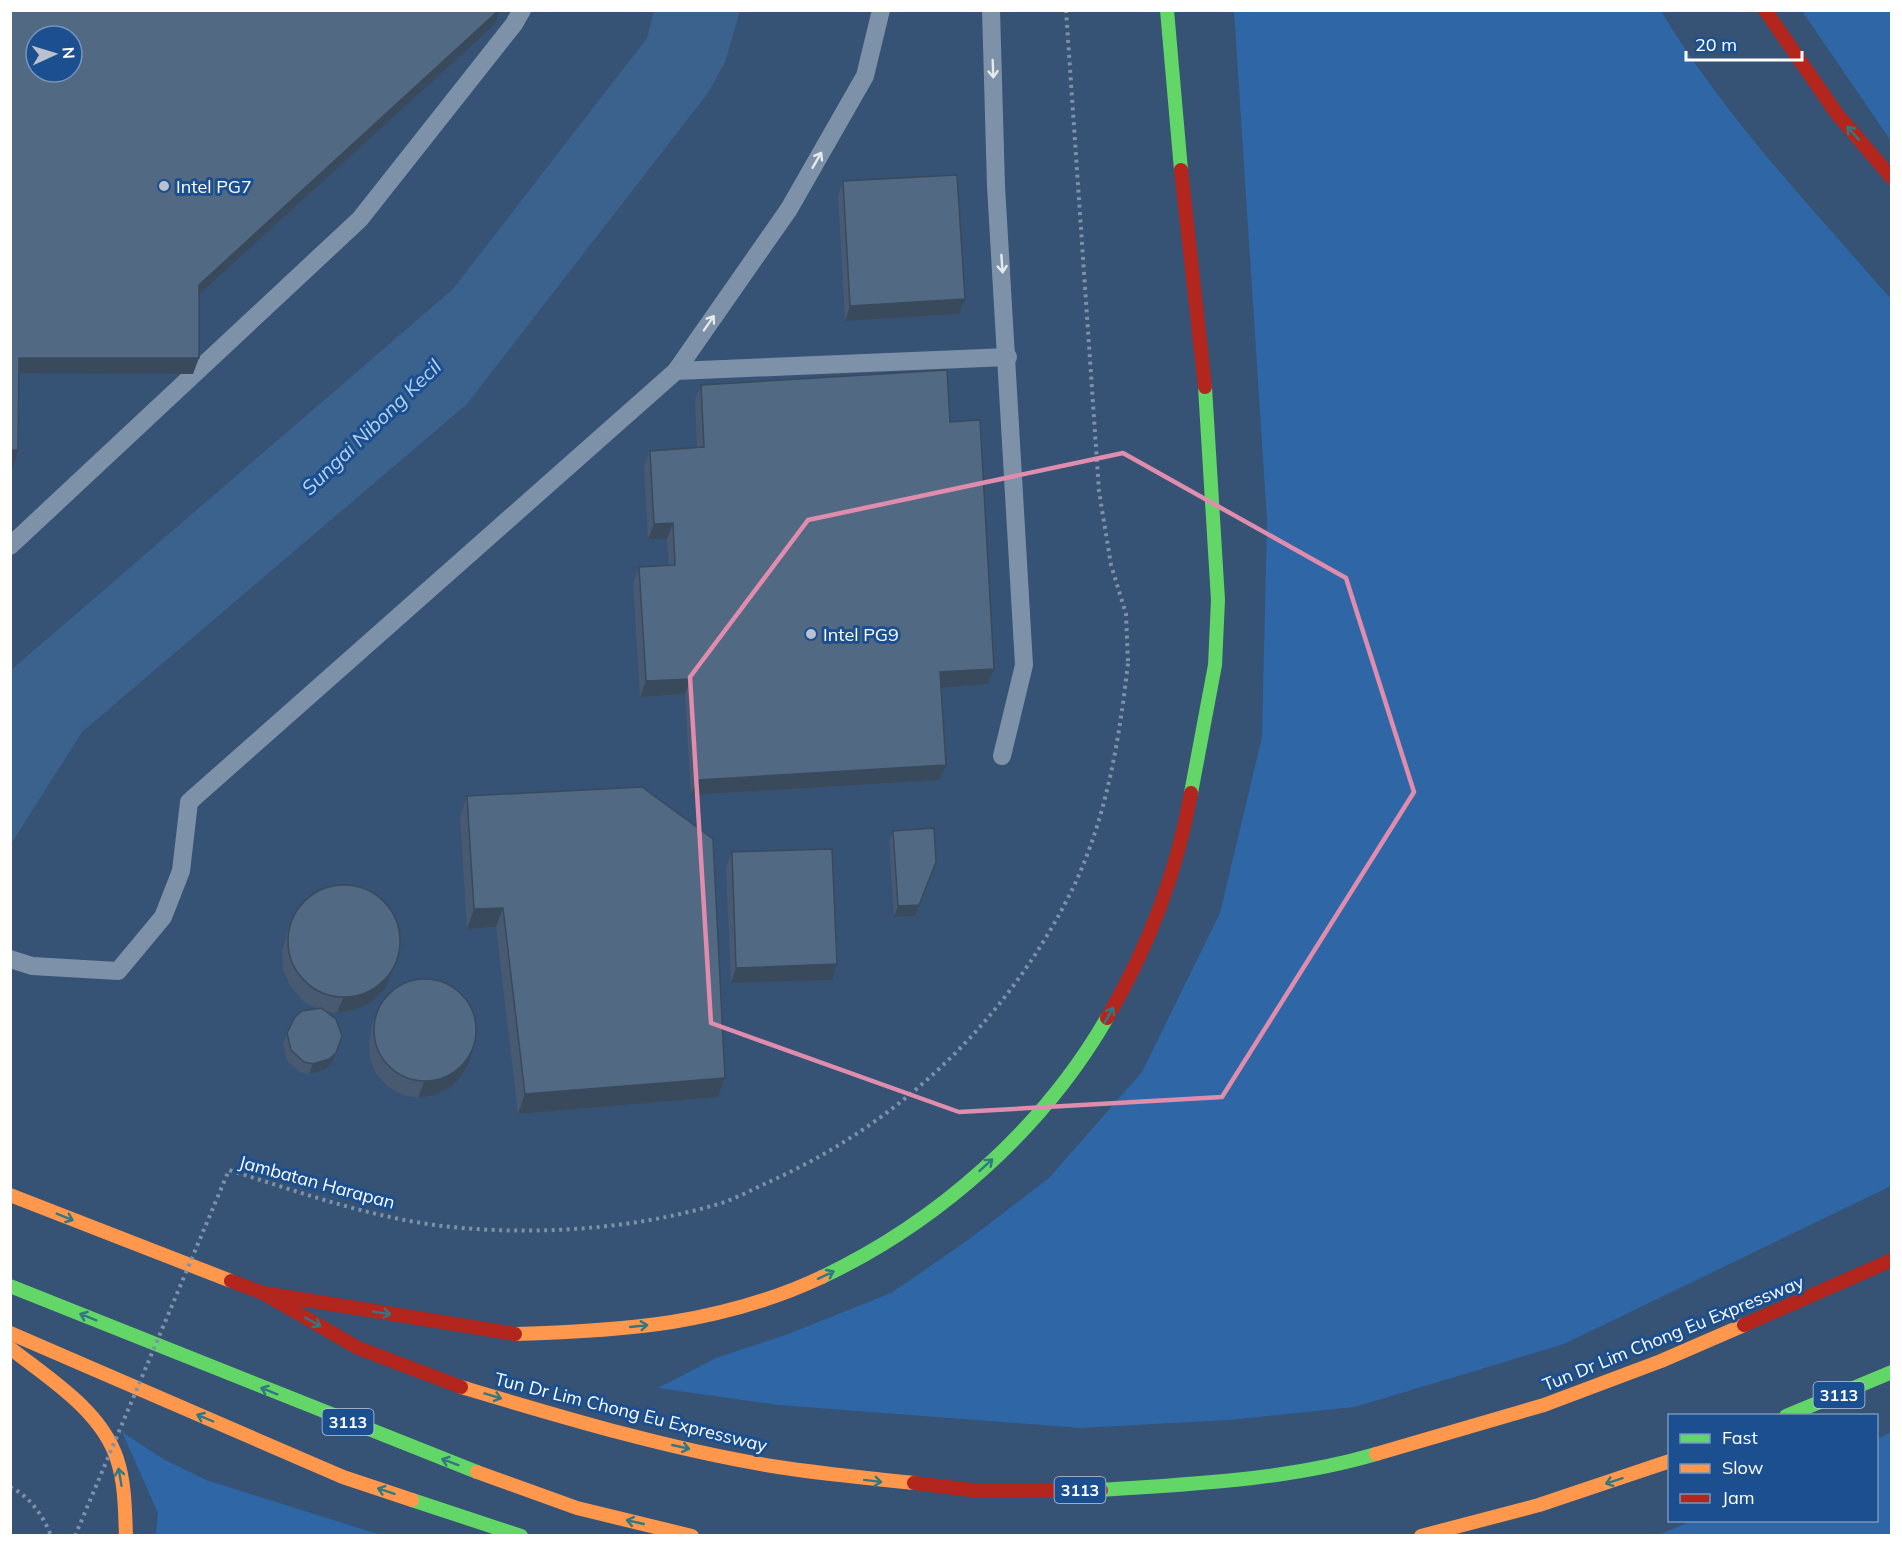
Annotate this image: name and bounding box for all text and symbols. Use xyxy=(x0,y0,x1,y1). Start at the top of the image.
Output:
north arrow xyxy=(24,24,84,84)
scale bar xyxy=(1686,24,1802,62)
text: 20 m xyxy=(1695,33,1737,56)
text: N xyxy=(59,46,79,60)
one-way arrow xyxy=(987,58,999,78)
one-way arrow xyxy=(1846,126,1860,141)
one-way arrow xyxy=(811,152,823,169)
place label: Intel PG7 xyxy=(176,175,252,198)
marker: Intel PG7 xyxy=(157,179,171,193)
one-way arrow xyxy=(996,253,1007,273)
one-way arrow xyxy=(703,315,715,331)
water label: Sungai Nibong Kecil xyxy=(296,354,446,500)
place label: Intel PG9 xyxy=(823,623,899,646)
marker: Intel PG9 xyxy=(804,627,818,641)
one-way arrow xyxy=(1103,1007,1115,1024)
street label: Jambatan Harapan xyxy=(237,1150,397,1214)
one-way arrow xyxy=(978,1158,993,1172)
one-way arrow xyxy=(55,1212,73,1223)
one-way arrow xyxy=(817,1269,835,1281)
street label: Tun Dr Lim Chong Eu Expressway xyxy=(1539,1270,1808,1396)
one-way arrow xyxy=(372,1307,392,1318)
one-way arrow xyxy=(79,1311,98,1322)
one-way arrow xyxy=(304,1316,321,1328)
one-way arrow xyxy=(629,1321,649,1332)
street label: Tun Dr Lim Chong Eu Expressway xyxy=(492,1367,770,1457)
road number: 3113 xyxy=(1814,1382,1864,1408)
one-way arrow xyxy=(260,1384,279,1395)
one-way arrow xyxy=(483,1391,502,1402)
road number: 3113 xyxy=(322,1409,374,1435)
one-way arrow xyxy=(197,1411,215,1423)
legend xyxy=(1668,1414,1878,1522)
text: Fast xyxy=(1722,1426,1758,1449)
one-way arrow xyxy=(671,1441,690,1453)
one-way arrow xyxy=(441,1456,460,1467)
text: Slow xyxy=(1722,1456,1764,1479)
one-way arrow xyxy=(114,1468,125,1488)
one-way arrow xyxy=(863,1475,882,1486)
one-way arrow xyxy=(1605,1476,1624,1487)
road number: 3113 xyxy=(1054,1477,1106,1503)
one-way arrow xyxy=(377,1485,396,1496)
text: Jam xyxy=(1722,1486,1755,1509)
one-way arrow xyxy=(626,1516,645,1528)

